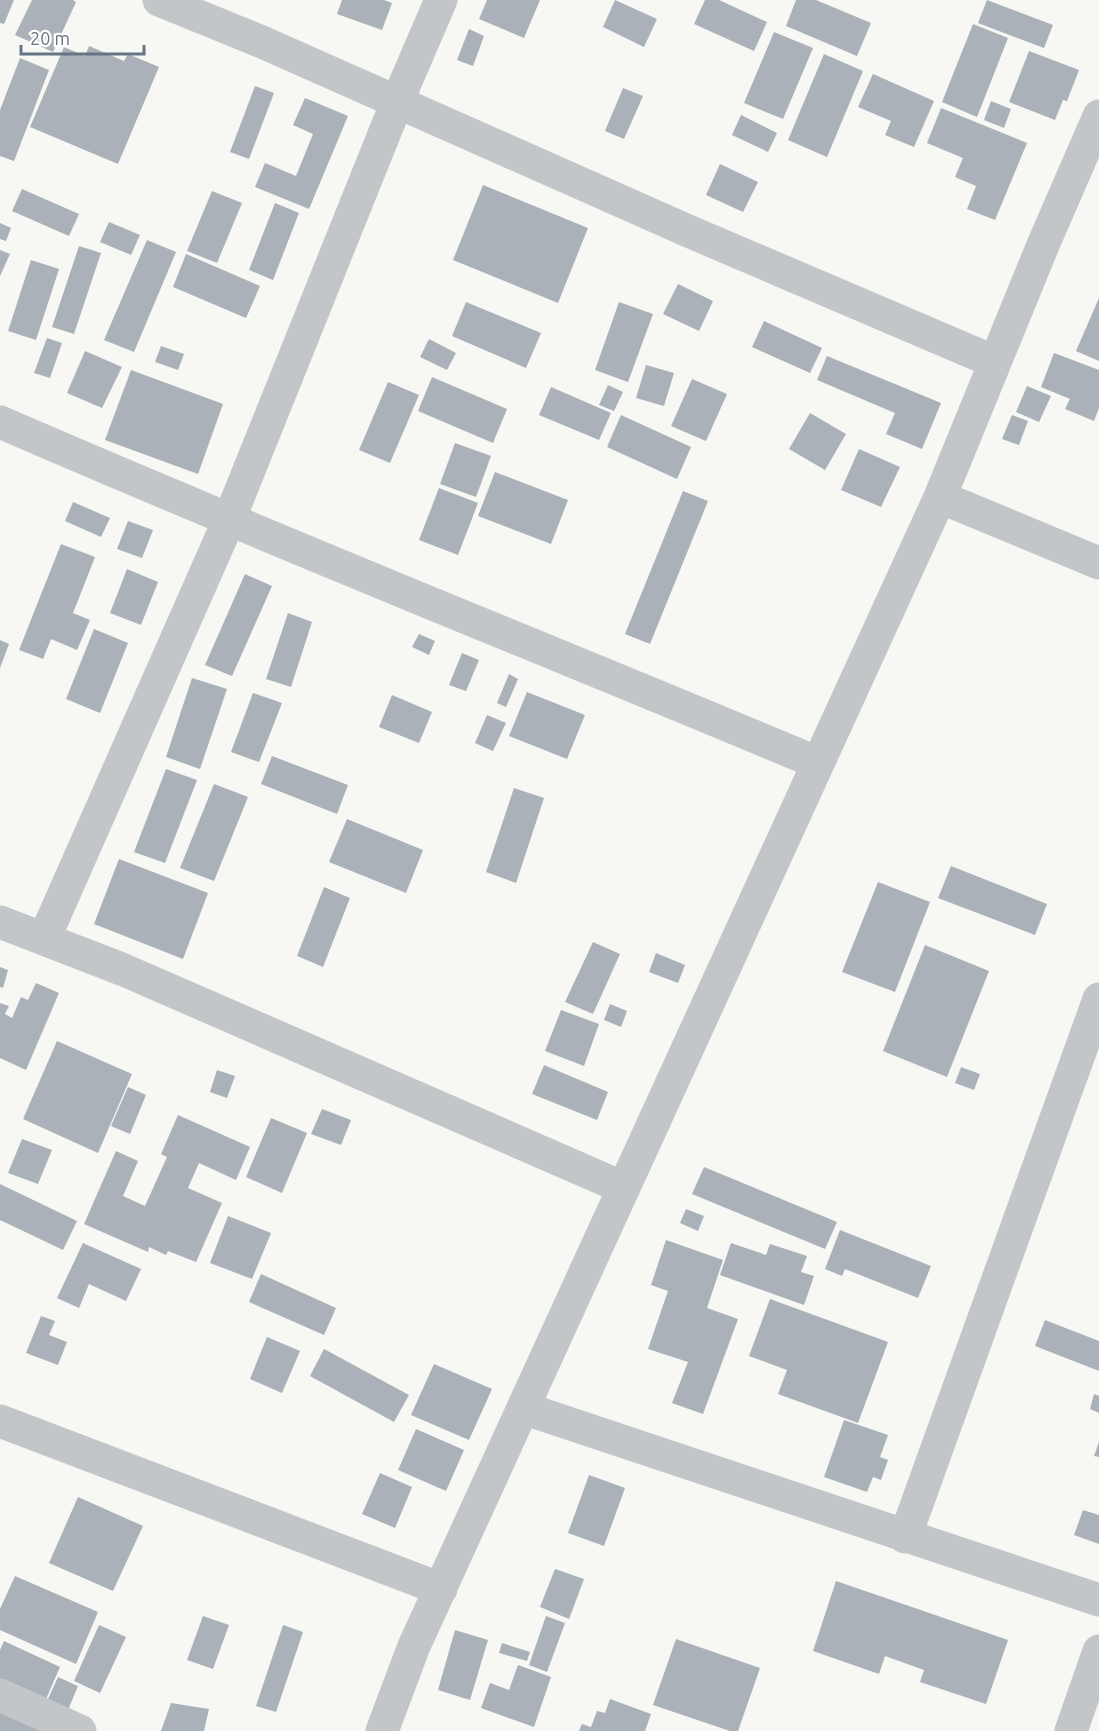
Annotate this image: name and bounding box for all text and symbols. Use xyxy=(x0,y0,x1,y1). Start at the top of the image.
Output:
scale bar xyxy=(21,18,144,56)
text: 20 m xyxy=(30,28,70,48)

